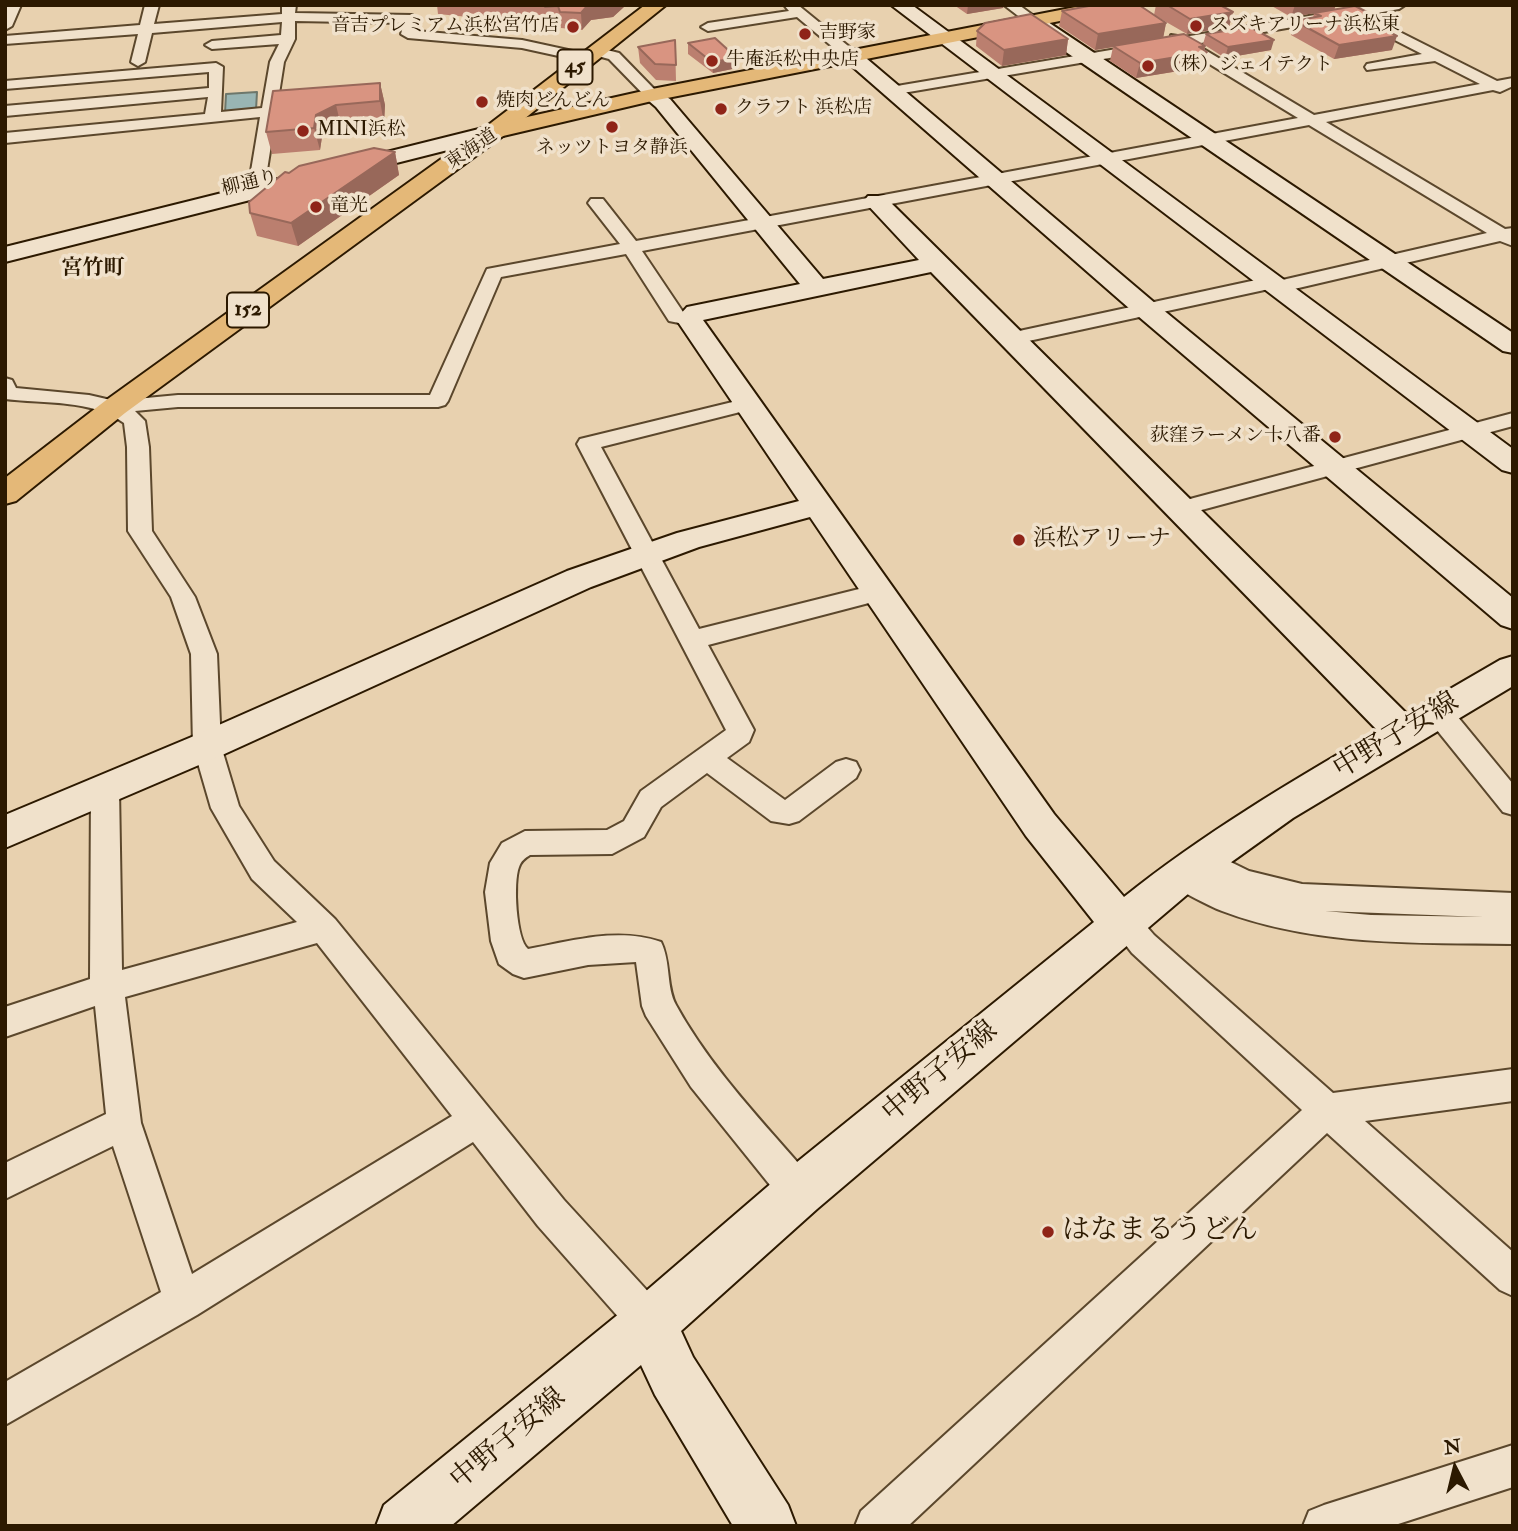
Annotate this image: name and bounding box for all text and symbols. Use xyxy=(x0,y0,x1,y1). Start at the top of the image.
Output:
place label: スズキアリーナ浜松東 xyxy=(1210,15,1400,37)
place label: 音吉プレミアム浜松宮竹店 xyxy=(331,16,559,38)
marker: スズキアリーナ浜松東 xyxy=(1188,18,1204,34)
marker: 音吉プレミアム浜松宮竹店 xyxy=(565,19,581,35)
place label: 吉野家 xyxy=(819,23,876,45)
marker: 吉野家 xyxy=(797,26,813,42)
road number: 45 xyxy=(558,50,592,84)
place label: 牛庵浜松中央店 xyxy=(726,50,859,72)
marker: 牛庵浜松中央店 xyxy=(704,53,720,69)
place label: （株）ジェイテクト xyxy=(1162,55,1333,77)
marker: （株）ジェイテクト xyxy=(1140,58,1156,74)
place label: 焼肉どんどん xyxy=(496,91,610,113)
marker: 焼肉どんどん xyxy=(474,94,490,110)
place label: クラフト 浜松店 xyxy=(735,98,872,120)
marker: クラフト 浜松店 xyxy=(713,101,729,117)
marker: ネッツトヨタ静浜 xyxy=(604,119,620,135)
place label: MINI浜松 xyxy=(317,120,406,142)
marker: MINI浜松 xyxy=(295,123,311,139)
street label: 東海道 xyxy=(442,125,502,175)
place label: ネッツトヨタ静浜 xyxy=(536,138,688,160)
street label: 柳通り xyxy=(220,166,280,202)
place label: 竜光 xyxy=(330,196,368,218)
marker: 竜光 xyxy=(308,199,324,215)
district label: 宮竹町 xyxy=(62,256,124,282)
road number: 152 xyxy=(227,292,269,328)
place label: 荻窪ラーメン十八番 xyxy=(1150,426,1321,448)
marker: 荻窪ラーメン十八番 xyxy=(1327,429,1343,445)
place label: 浜松アリーナ xyxy=(1033,526,1171,554)
marker: 浜松アリーナ xyxy=(1011,532,1027,548)
street label: 中野子安線 xyxy=(1328,687,1466,787)
street label: 中野子安線 xyxy=(877,1015,1005,1131)
place label: はなまるうどん xyxy=(1062,1215,1258,1249)
marker: はなまるうどん xyxy=(1040,1224,1056,1240)
street label: 中野子安線 xyxy=(445,1382,573,1498)
north arrow xyxy=(1420,1433,1490,1503)
text: N xyxy=(1443,1434,1462,1460)

